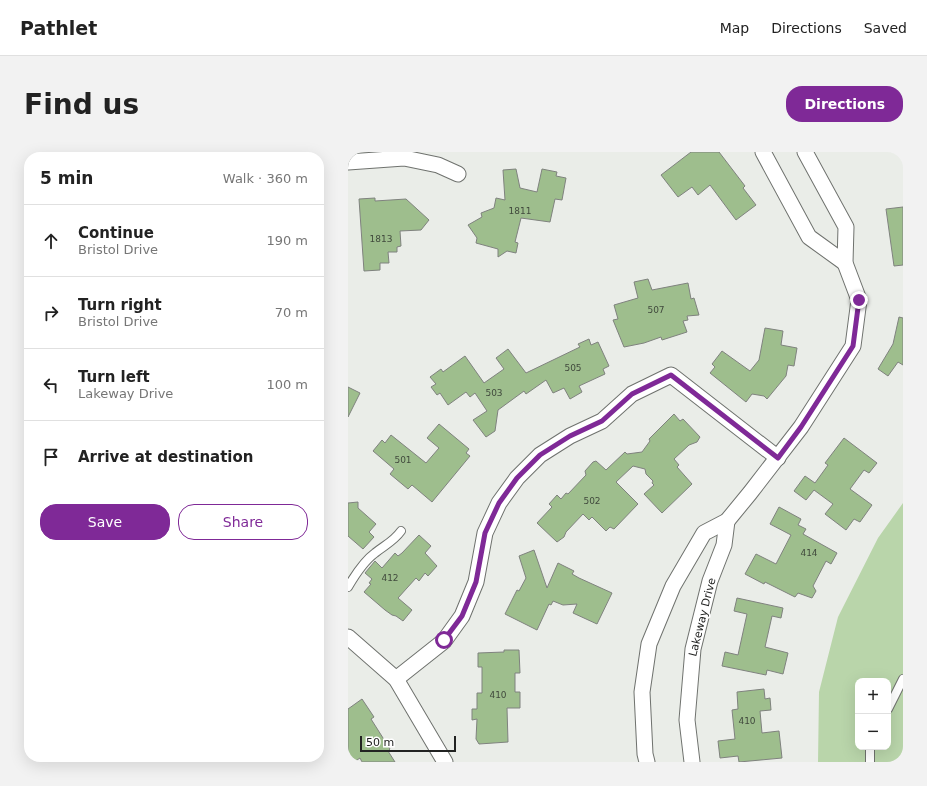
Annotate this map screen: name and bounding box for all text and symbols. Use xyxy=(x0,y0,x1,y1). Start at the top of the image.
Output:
text: Pathlet xyxy=(20,17,97,39)
text: Map xyxy=(720,20,749,36)
text: Directions xyxy=(771,20,842,36)
text: Saved xyxy=(864,20,907,36)
button: Directions xyxy=(786,86,903,122)
text: Find us xyxy=(24,88,139,121)
text: 5 min xyxy=(40,168,93,188)
text: Walk · 360 m xyxy=(223,171,308,186)
house number: 1811 xyxy=(509,206,531,216)
text: Continue xyxy=(78,224,154,242)
icon: ahead xyxy=(40,230,62,252)
text: 190 m xyxy=(266,233,308,248)
house number: 1813 xyxy=(370,234,392,244)
text: Bristol Drive xyxy=(78,242,158,257)
route end xyxy=(850,291,868,309)
text: Turn right xyxy=(78,296,162,314)
icon: right xyxy=(40,302,62,324)
text: 70 m xyxy=(275,305,308,320)
house number: 507 xyxy=(647,305,665,315)
text: Bristol Drive xyxy=(78,314,158,329)
house number: 505 xyxy=(564,363,582,373)
text: Turn left xyxy=(78,368,150,386)
icon: left xyxy=(40,374,62,396)
text: 100 m xyxy=(266,377,308,392)
text: Lakeway Drive xyxy=(78,386,173,401)
house number: 503 xyxy=(485,388,503,398)
icon: arrive xyxy=(40,446,62,468)
text: Arrive at destination xyxy=(78,448,253,466)
house number: 501 xyxy=(394,455,412,465)
house number: 502 xyxy=(583,496,601,506)
button: Save xyxy=(40,504,170,540)
button: Share xyxy=(178,504,308,540)
house number: 414 xyxy=(800,548,818,558)
house number: 412 xyxy=(381,573,399,583)
street label: Lakeway Drive xyxy=(686,576,719,658)
route start xyxy=(435,631,453,649)
map controls xyxy=(855,678,891,750)
button: + xyxy=(855,678,891,714)
house number: 410 xyxy=(489,690,507,700)
button: − xyxy=(855,714,891,750)
house number: 410 xyxy=(738,716,756,726)
scale bar xyxy=(360,734,456,753)
text: 50 m xyxy=(366,736,394,749)

